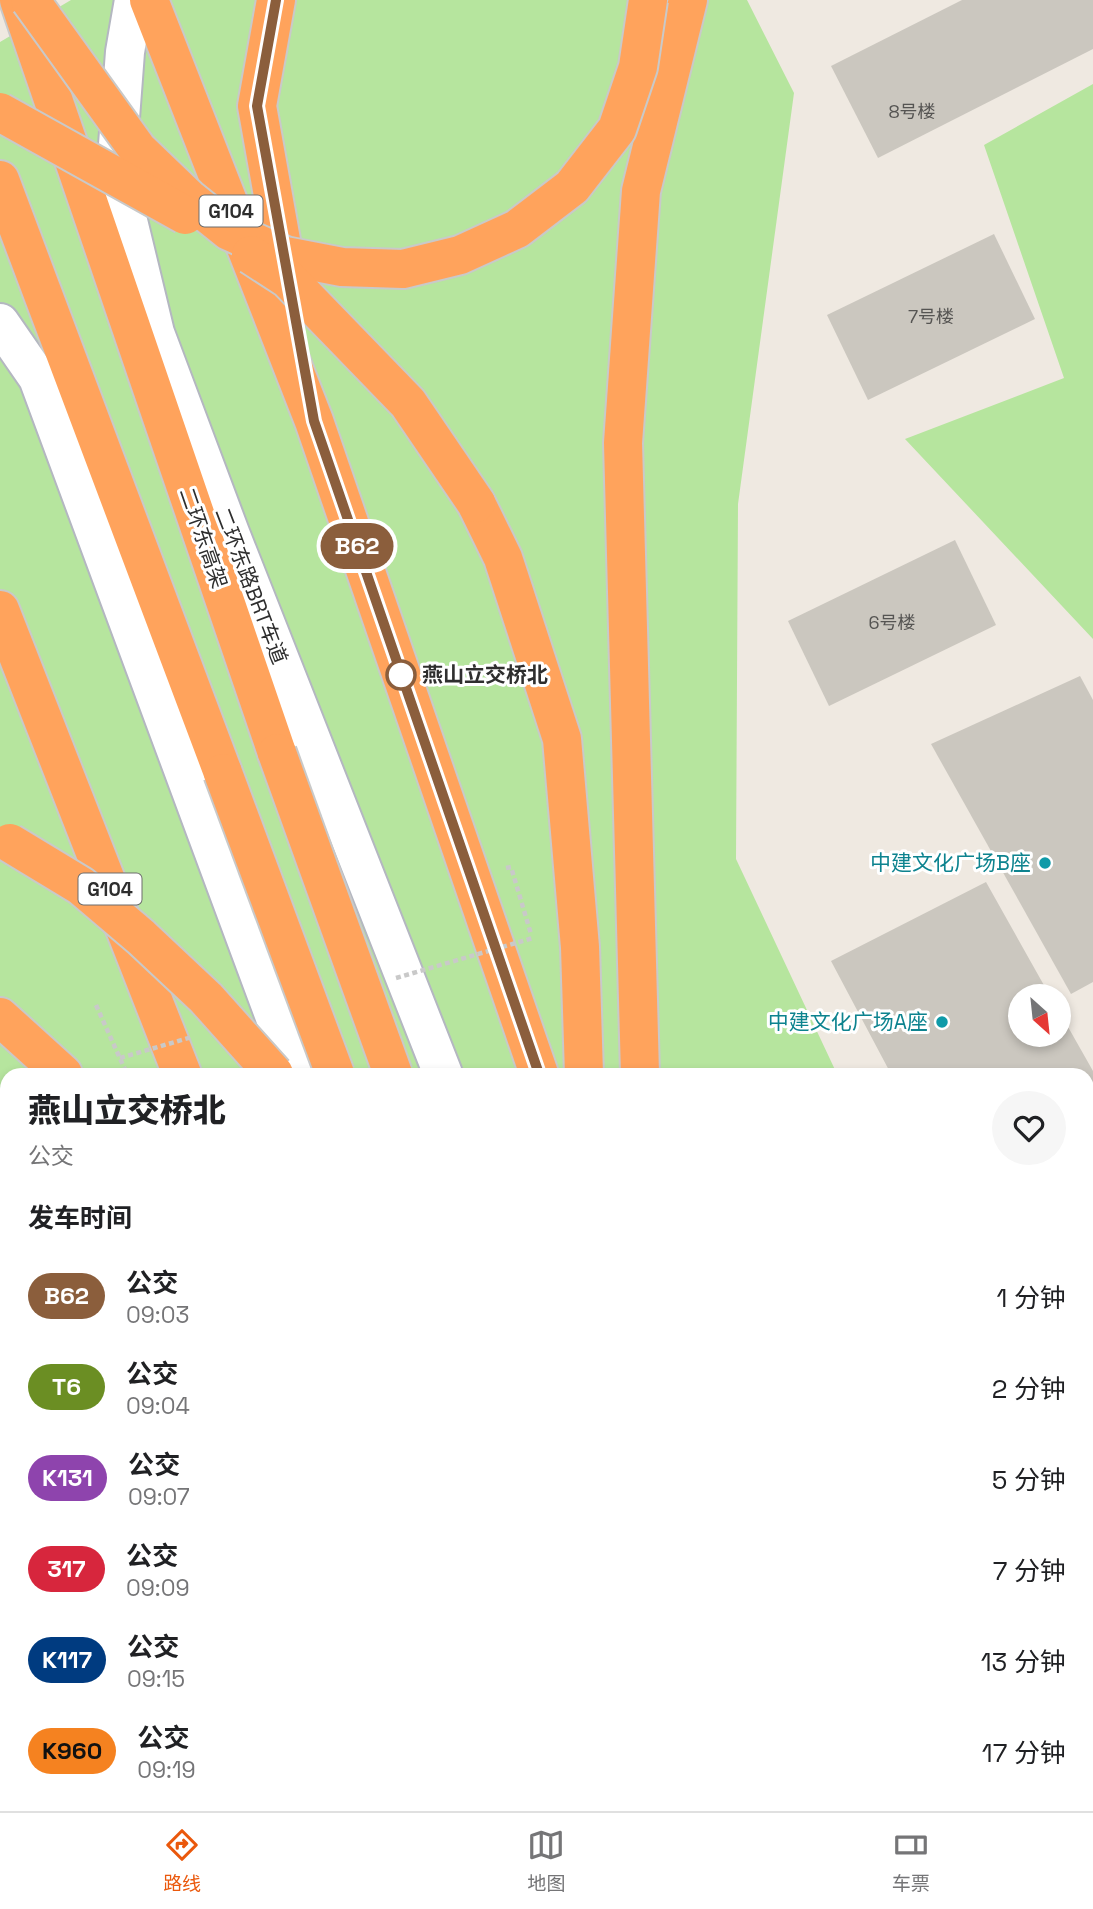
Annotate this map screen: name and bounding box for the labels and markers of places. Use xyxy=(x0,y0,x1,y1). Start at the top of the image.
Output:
marker: 燕山立交桥北 xyxy=(386,660,416,690)
place label: 燕山立交桥北 xyxy=(422,661,548,688)
place label: 中建文化广场B座 xyxy=(870,849,1031,876)
marker: 中建文化广场B座 xyxy=(1037,855,1053,871)
place label: 中建文化广场A座 xyxy=(768,1008,928,1035)
marker: 中建文化广场A座 xyxy=(934,1014,950,1030)

